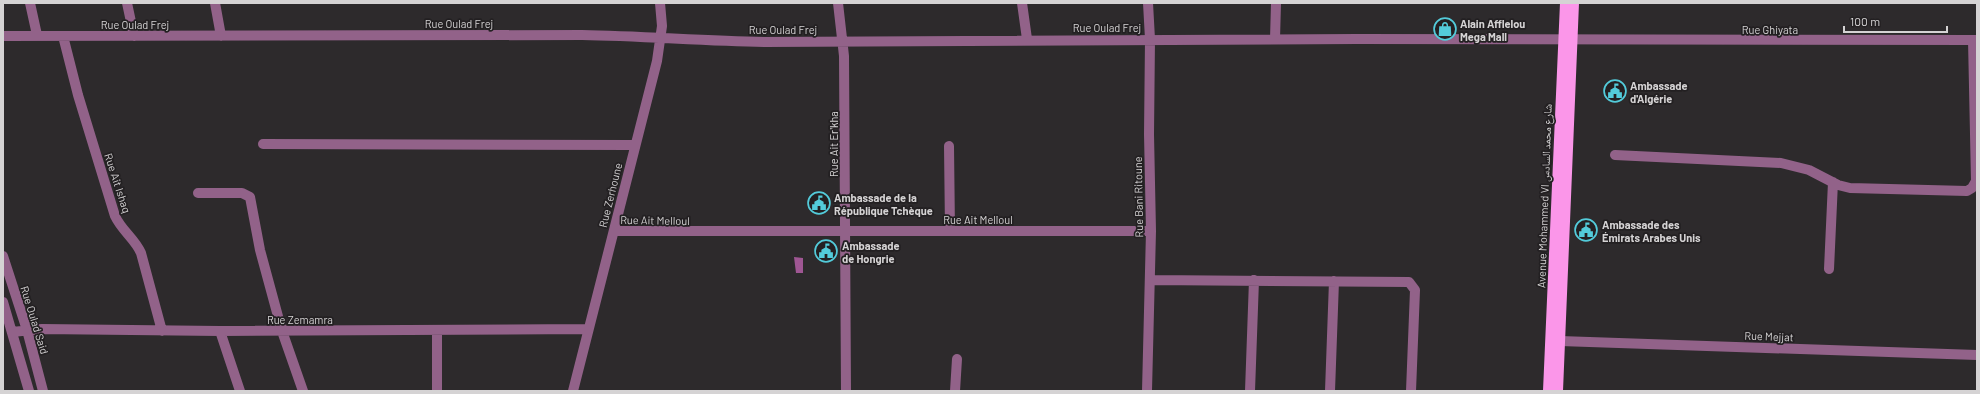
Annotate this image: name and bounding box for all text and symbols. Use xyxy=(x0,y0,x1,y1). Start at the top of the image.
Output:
scale bar xyxy=(1844,8,1947,34)
text: 100 m xyxy=(1850,14,1880,28)
shop icon: Alain Afflelou Mega Mall xyxy=(1432,16,1458,42)
street label: Rue Oulad Frej xyxy=(425,17,493,30)
place label: Alain Afflelou Mega Mall xyxy=(1460,17,1525,43)
street label: Rue Oulad Frej xyxy=(101,18,169,31)
street label: Rue Oulad Frej xyxy=(1073,21,1141,34)
street label: Rue Oulad Frej xyxy=(749,23,817,36)
street label: Rue Ghiyata xyxy=(1742,23,1798,36)
public building icon: Ambassade d'Algérie xyxy=(1602,78,1628,104)
place label: Ambassade d'Algérie xyxy=(1630,79,1688,105)
street label: Avenue Mohammed VI شارع محمد السادس xyxy=(1534,104,1555,288)
street label: Rue Ait Er'kha xyxy=(827,111,840,177)
street label: Rue Ait Ishaq xyxy=(102,151,134,215)
street label: Rue Bani Ritoune xyxy=(1131,156,1145,238)
street label: Rue Zerhoune xyxy=(596,161,624,229)
public building icon: Ambassade de la République Tchèque xyxy=(806,190,832,216)
place label: Ambassade de la République Tchèque xyxy=(834,191,933,217)
street label: Rue Ait Melloul xyxy=(620,213,690,227)
street label: Rue Ait Melloul xyxy=(943,213,1013,226)
public building icon: Ambassade des Émirats Arabes Unis xyxy=(1573,217,1599,243)
place label: Ambassade des Émirats Arabes Unis xyxy=(1602,218,1701,244)
public building icon: Ambassade de Hongrie xyxy=(813,238,839,264)
place label: Ambassade de Hongrie xyxy=(842,239,900,265)
street label: Rue Oulad Said xyxy=(18,284,52,356)
street label: Rue Zemamra xyxy=(267,313,333,326)
street label: Rue Mejjat xyxy=(1744,329,1794,343)

